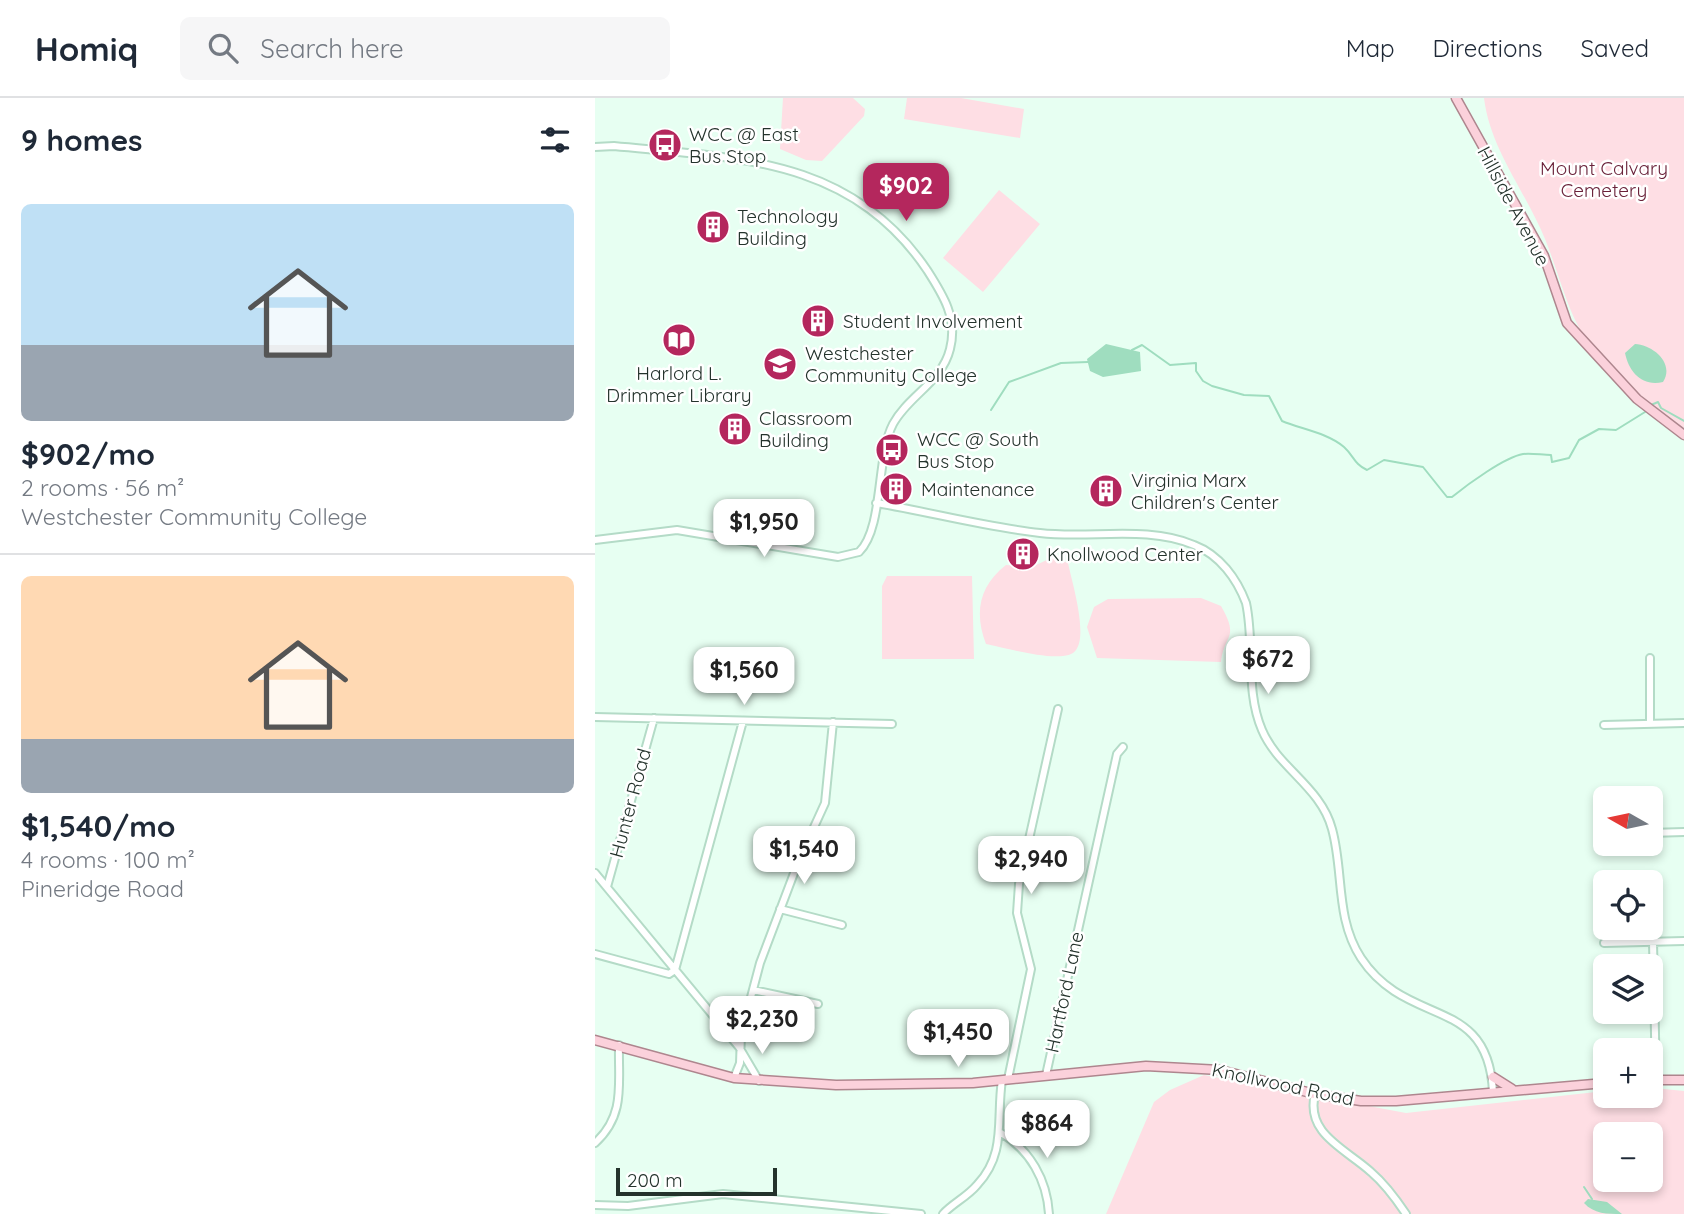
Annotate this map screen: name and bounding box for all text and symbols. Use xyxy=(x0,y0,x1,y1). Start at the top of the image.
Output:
search box xyxy=(180,17,670,80)
text: Homiq xyxy=(35,28,138,69)
icon: search xyxy=(204,29,242,67)
text: Search here xyxy=(260,32,404,65)
text: Map xyxy=(1346,33,1395,63)
text: Directions xyxy=(1433,33,1543,63)
text: Saved xyxy=(1581,33,1649,63)
text: 9 homes xyxy=(21,121,143,159)
icon: filters xyxy=(536,121,574,159)
place label: WCC @ East Bus Stop xyxy=(689,122,799,168)
bus stop icon: WCC @ East Bus Stop xyxy=(646,126,684,164)
street label: Hillside Avenue xyxy=(1472,142,1556,270)
park label: Mount Calvary Cemetery xyxy=(1540,156,1668,202)
pin: $902 xyxy=(865,164,947,223)
text: $902 xyxy=(879,171,933,200)
place label: Technology Building xyxy=(737,204,838,250)
building icon: Technology Building xyxy=(694,208,732,246)
icon: home xyxy=(235,250,361,376)
building icon: Student Involvement xyxy=(799,302,837,340)
place label: Student Involvement xyxy=(843,309,1023,333)
library icon: Harlord L. Drimmer Library xyxy=(660,321,698,359)
place label: Westchester Community College xyxy=(805,341,977,387)
school or university icon: Westchester Community College xyxy=(761,345,799,383)
place label: Harlord L. Drimmer Library xyxy=(606,361,752,407)
place label: Classroom Building xyxy=(759,406,852,452)
building icon: Classroom Building xyxy=(716,410,754,448)
place label: WCC @ South Bus Stop xyxy=(917,427,1039,473)
bus stop icon: WCC @ South Bus Stop xyxy=(873,431,911,469)
text: $902/mo xyxy=(21,435,155,473)
place label: Virginia Marx Children's Center xyxy=(1131,468,1280,514)
building icon: Maintenance xyxy=(877,470,915,508)
building icon: Virginia Marx Children's Center xyxy=(1087,472,1125,510)
text: 2 rooms · 56 m² xyxy=(21,473,184,502)
place label: Maintenance xyxy=(921,477,1034,501)
pin: $1,950 xyxy=(707,500,821,559)
text: Westchester Community College xyxy=(21,502,367,531)
text: $1,950 xyxy=(729,507,799,536)
building icon: Knollwood Center xyxy=(1004,535,1042,573)
place label: Knollwood Center xyxy=(1047,542,1204,566)
icon: home xyxy=(235,622,361,748)
pin: $672 xyxy=(1227,636,1309,696)
text: $672 xyxy=(1242,644,1294,673)
pin: $1,560 xyxy=(687,648,801,707)
text: $1,560 xyxy=(709,655,779,684)
street label: Hunter Road xyxy=(604,746,656,860)
north arrow xyxy=(1593,786,1663,856)
map controls xyxy=(1593,786,1663,1192)
text: $1,540/mo xyxy=(21,807,176,845)
pin: $1,540 xyxy=(747,826,861,886)
text: $1,540 xyxy=(769,834,839,863)
pin: $2,940 xyxy=(974,836,1088,896)
text: $2,940 xyxy=(994,844,1068,873)
text: 4 rooms · 100 m² xyxy=(21,845,195,874)
button: locate xyxy=(1593,870,1663,940)
text: Pineridge Road xyxy=(21,874,184,903)
street label: Hartford Lane xyxy=(1039,929,1089,1055)
button: layers xyxy=(1593,954,1663,1024)
pin: $2,230 xyxy=(705,996,819,1056)
text: $2,230 xyxy=(726,1004,798,1033)
pin: $1,450 xyxy=(901,1010,1015,1069)
text: $1,450 xyxy=(923,1017,993,1046)
button: + xyxy=(1593,1038,1663,1108)
street label: Knollwood Road xyxy=(1210,1057,1356,1111)
pin: $864 xyxy=(1006,1100,1088,1160)
text: $864 xyxy=(1021,1108,1073,1137)
button: − xyxy=(1593,1122,1663,1192)
scale bar xyxy=(616,1165,777,1197)
text: 200 m xyxy=(627,1168,683,1192)

